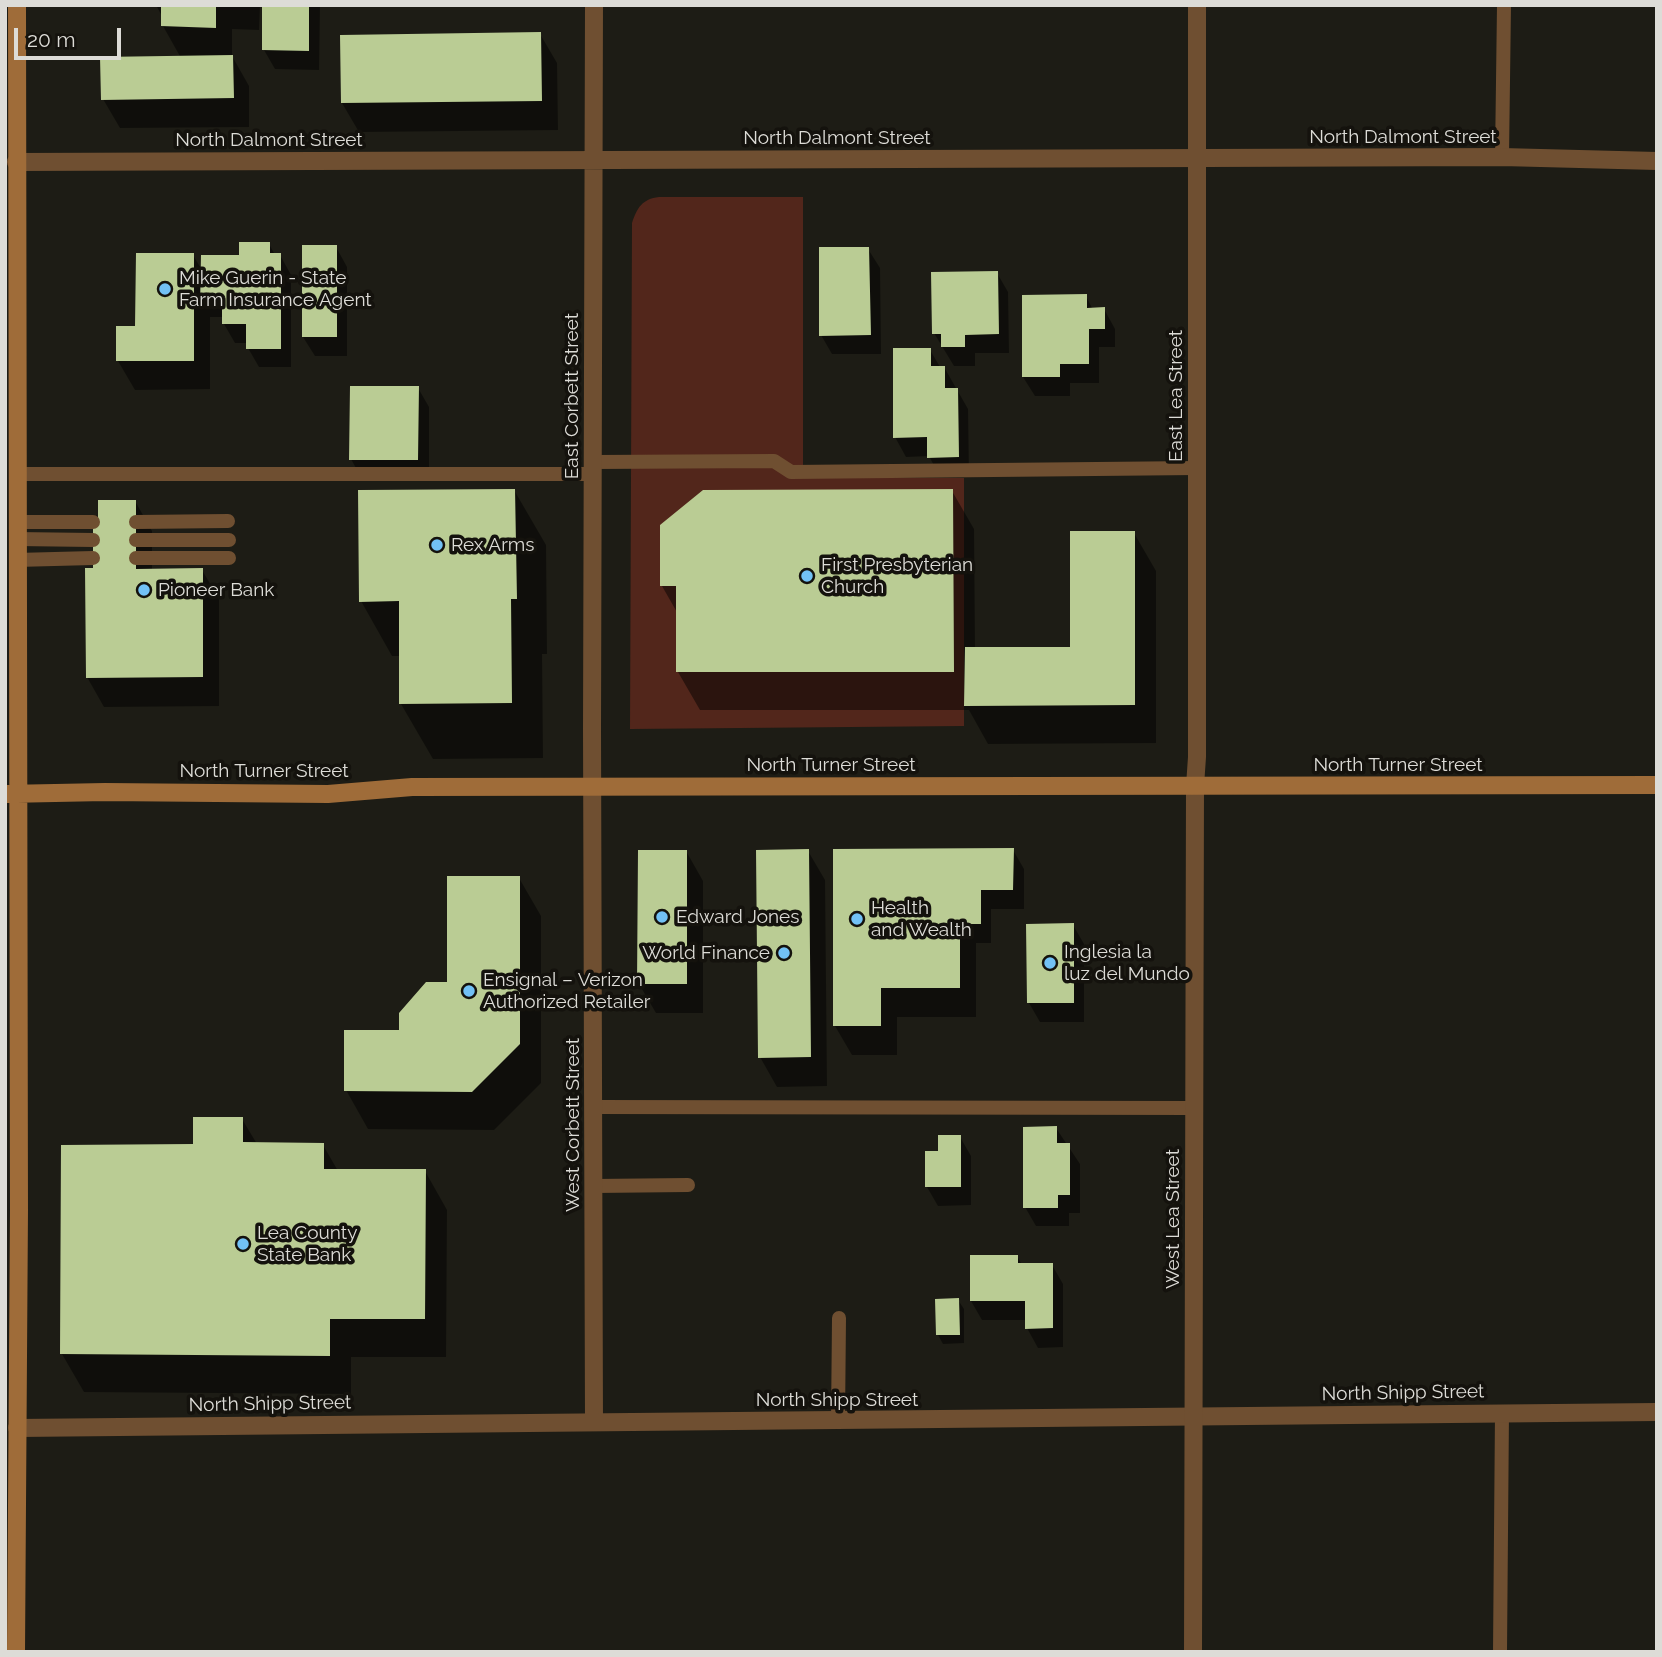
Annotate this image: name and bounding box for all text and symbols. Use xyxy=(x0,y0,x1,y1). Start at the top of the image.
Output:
scale bar xyxy=(18,14,124,58)
text: 20 m xyxy=(27,27,75,52)
street label: North Dalmont Street xyxy=(1309,126,1497,148)
street label: North Dalmont Street xyxy=(743,127,931,149)
street label: North Dalmont Street xyxy=(175,129,363,151)
place label: Mike Guerin - State Farm Insurance Agent xyxy=(179,267,372,311)
marker: Mike Guerin - State Farm Insurance Agent xyxy=(157,281,173,297)
street label: East Corbett Street xyxy=(561,313,583,479)
street label: East Lea Street xyxy=(1165,330,1187,462)
place label: Rex Arms xyxy=(451,534,534,556)
marker: Rex Arms xyxy=(429,537,445,553)
place label: First Presbyterian Church xyxy=(821,554,973,598)
marker: First Presbyterian Church xyxy=(799,568,815,584)
place label: Pioneer Bank xyxy=(158,579,274,601)
marker: Pioneer Bank xyxy=(136,582,152,598)
street label: North Turner Street xyxy=(746,754,916,776)
street label: North Turner Street xyxy=(1313,754,1483,776)
street label: North Turner Street xyxy=(179,760,349,782)
place label: Health and Wealth xyxy=(871,897,972,941)
place label: Edward Jones xyxy=(676,906,799,928)
marker: Edward Jones xyxy=(654,909,670,925)
marker: Health and Wealth xyxy=(849,911,865,927)
place label: Inglesia la luz del Mundo xyxy=(1064,941,1190,985)
place label: World Finance xyxy=(642,942,770,964)
marker: World Finance xyxy=(776,945,792,961)
marker: Inglesia la luz del Mundo xyxy=(1042,955,1058,971)
place label: Ensignal – Verizon Authorized Retailer xyxy=(483,969,650,1013)
marker: Ensignal – Verizon Authorized Retailer xyxy=(461,983,477,999)
street label: West Corbett Street xyxy=(562,1038,584,1212)
street label: West Lea Street xyxy=(1162,1149,1184,1289)
place label: Lea County State Bank xyxy=(257,1222,357,1266)
marker: Lea County State Bank xyxy=(235,1236,251,1252)
street label: North Shipp Street xyxy=(1322,1380,1484,1406)
street label: North Shipp Street xyxy=(756,1389,918,1411)
street label: North Shipp Street xyxy=(189,1391,351,1417)

